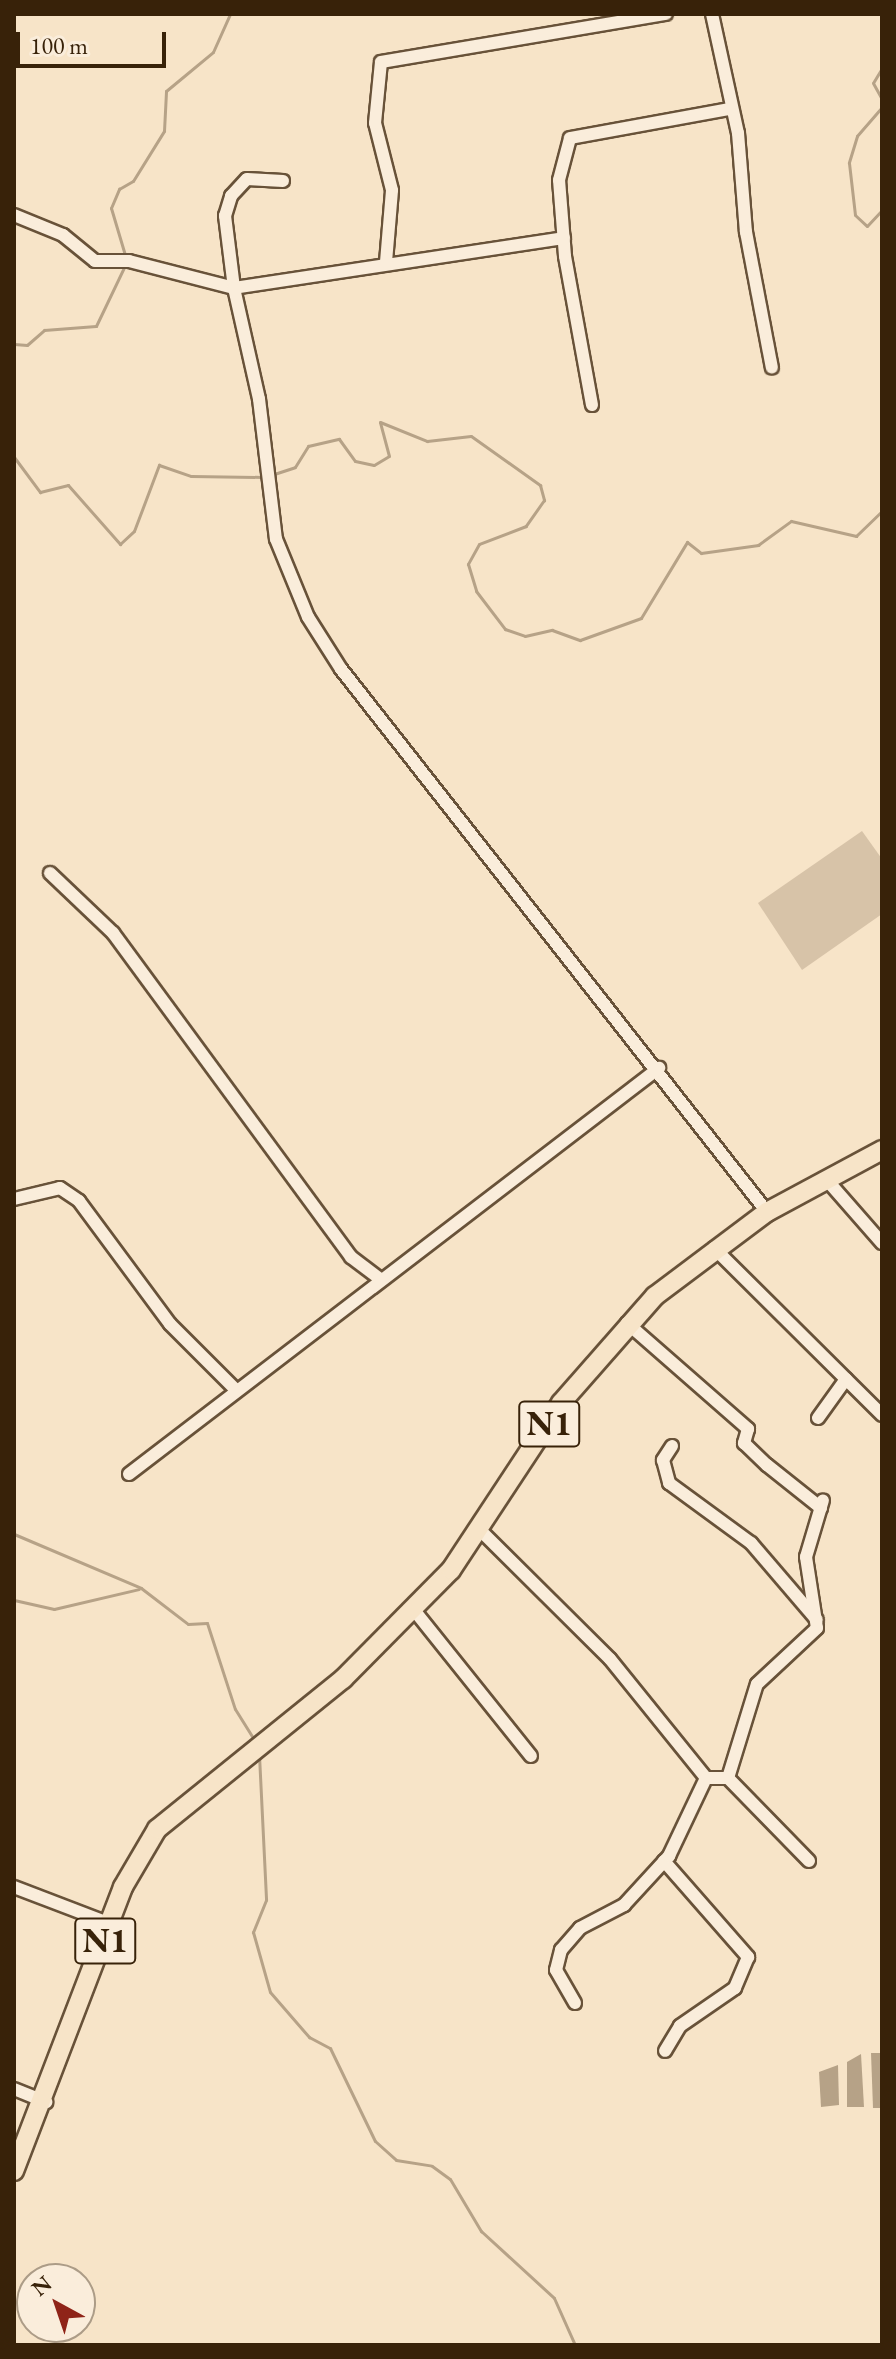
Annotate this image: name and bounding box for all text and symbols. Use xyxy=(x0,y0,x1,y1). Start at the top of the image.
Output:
scale bar xyxy=(20,16,170,66)
text: 100 m xyxy=(30,30,88,61)
road number: N1 xyxy=(517,1394,581,1454)
road number: N1 xyxy=(73,1911,137,1971)
north arrow xyxy=(16,2263,96,2343)
text: N xyxy=(25,2269,58,2303)

